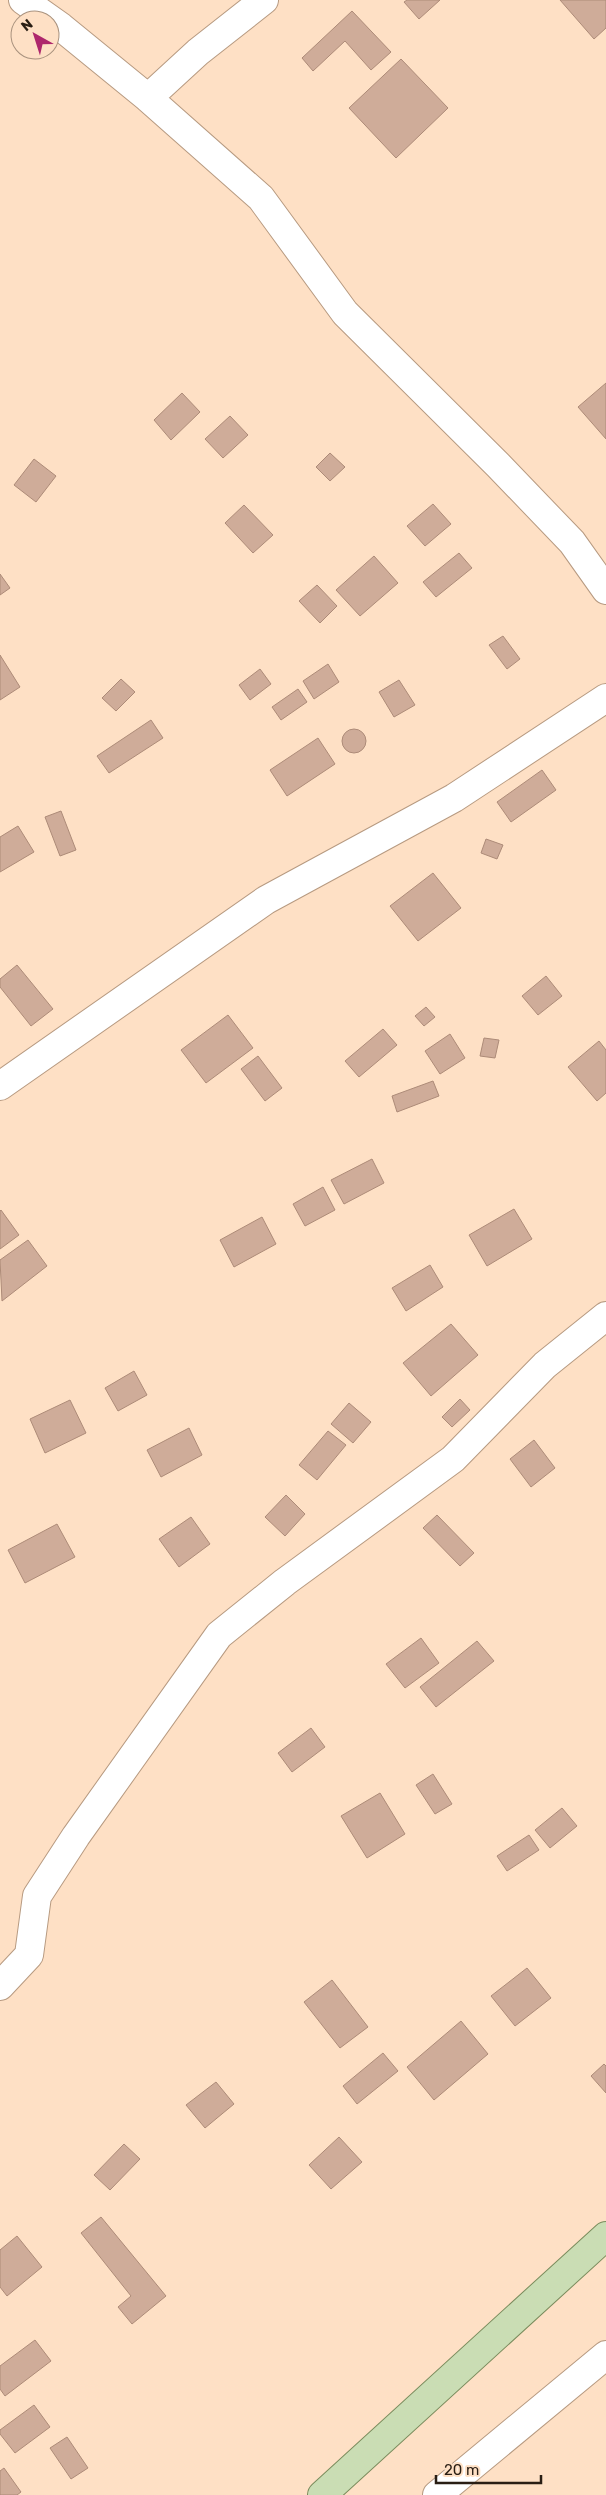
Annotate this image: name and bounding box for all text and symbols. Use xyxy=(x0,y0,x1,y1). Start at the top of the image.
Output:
north arrow xyxy=(10,10,60,60)
text: N xyxy=(18,16,36,35)
scale bar xyxy=(436,2452,541,2484)
text: 20 m xyxy=(444,2461,479,2479)

